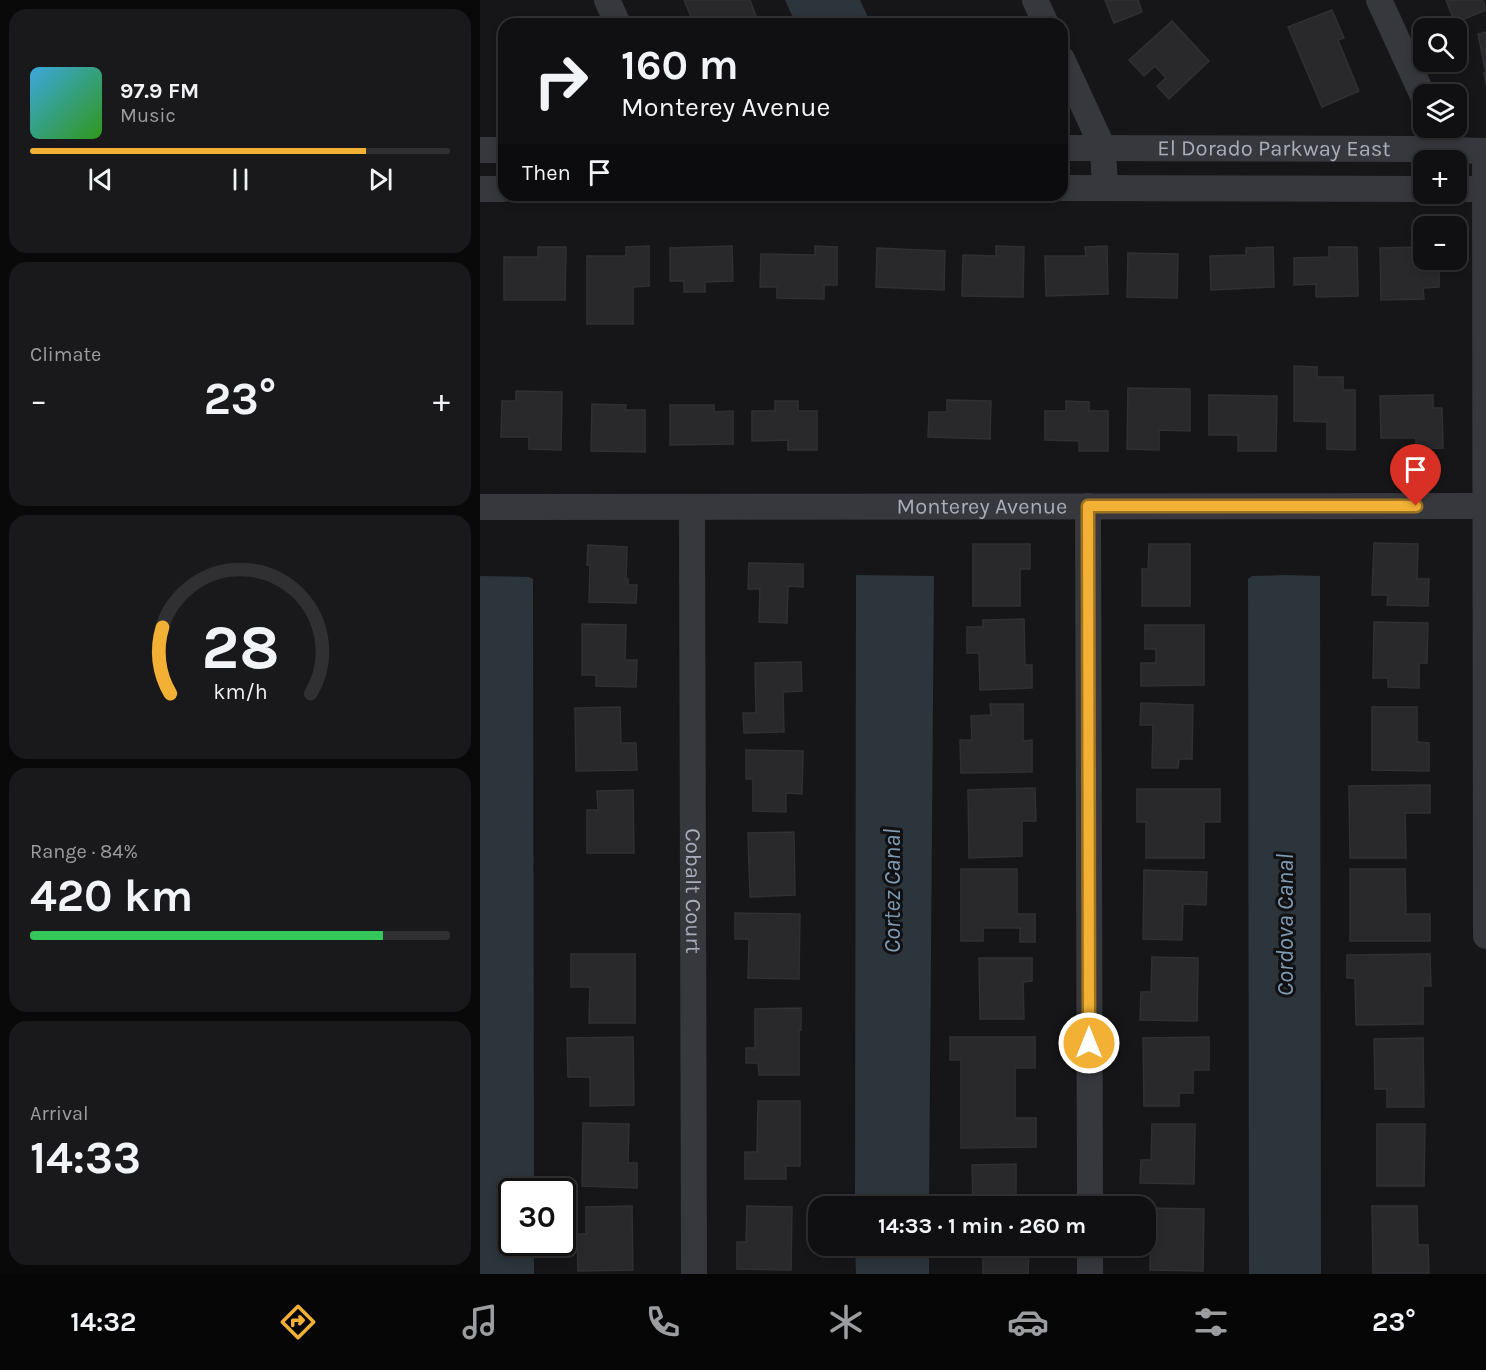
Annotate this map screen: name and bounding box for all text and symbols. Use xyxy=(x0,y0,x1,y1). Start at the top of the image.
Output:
map controls xyxy=(1413,18,1467,270)
button: search xyxy=(1413,18,1467,72)
text: 160 m xyxy=(621,40,739,90)
icon: right xyxy=(522,42,600,120)
text: 97.9 FM xyxy=(120,78,199,104)
button: layers xyxy=(1413,84,1467,138)
text: Monterey Avenue xyxy=(621,91,830,123)
text: Music xyxy=(120,104,176,127)
street label: El Dorado Parkway East xyxy=(1157,135,1391,162)
button: + xyxy=(1413,150,1467,204)
icon: arrive xyxy=(583,156,616,189)
text: Then xyxy=(522,160,571,186)
icon: previous xyxy=(84,163,117,196)
icon: pause xyxy=(224,163,257,196)
icon: next xyxy=(364,163,397,196)
button: − xyxy=(1413,216,1467,270)
text: Climate xyxy=(30,343,101,366)
text: 23° xyxy=(204,373,276,425)
text: − xyxy=(30,381,47,419)
text: + xyxy=(433,381,450,419)
pin xyxy=(1390,444,1441,506)
icon: arrive xyxy=(1399,453,1432,486)
street label: Monterey Avenue xyxy=(897,493,1067,520)
text: 28 xyxy=(201,611,279,684)
text: km/h xyxy=(213,679,267,704)
street label: Cobalt Court xyxy=(680,828,706,954)
water label: Cortez Canal xyxy=(878,829,906,953)
text: Range · 84% xyxy=(30,840,138,863)
water label: Cordova Canal xyxy=(1271,854,1299,996)
text: 420 km xyxy=(30,870,193,922)
position arrow xyxy=(1057,1011,1121,1075)
text: Arrival xyxy=(30,1102,89,1125)
text: 14:33 xyxy=(30,1132,141,1184)
speed limit sign: 30 xyxy=(498,1178,576,1256)
text: 14:33 · 1 min · 260 m xyxy=(878,1213,1086,1239)
icon: directions xyxy=(277,1301,319,1343)
icon: music xyxy=(459,1301,501,1343)
icon: phone xyxy=(642,1301,684,1343)
icon: climate xyxy=(825,1301,867,1343)
icon: car xyxy=(1007,1301,1049,1343)
icon: filters xyxy=(1190,1301,1232,1343)
text: 14:32 xyxy=(70,1306,136,1338)
text: 23° xyxy=(1372,1306,1416,1338)

